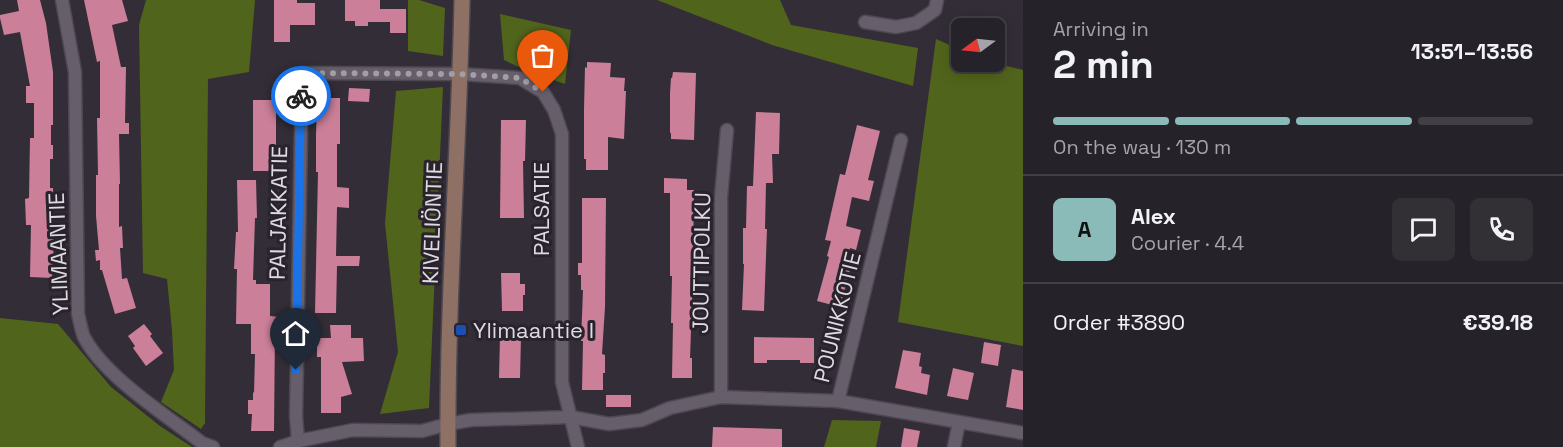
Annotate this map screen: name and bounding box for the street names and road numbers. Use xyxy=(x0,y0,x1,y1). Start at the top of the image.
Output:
street label: PALJAKKATIE xyxy=(263,146,293,280)
street label: KIVELIÖNTIE xyxy=(416,161,448,285)
street label: PALSATIE xyxy=(527,162,555,256)
street label: YLIMAANTIE xyxy=(42,192,74,316)
street label: JOUTTIPOLKU xyxy=(686,192,716,334)
street label: POUNIKKOTIE xyxy=(807,249,867,385)

